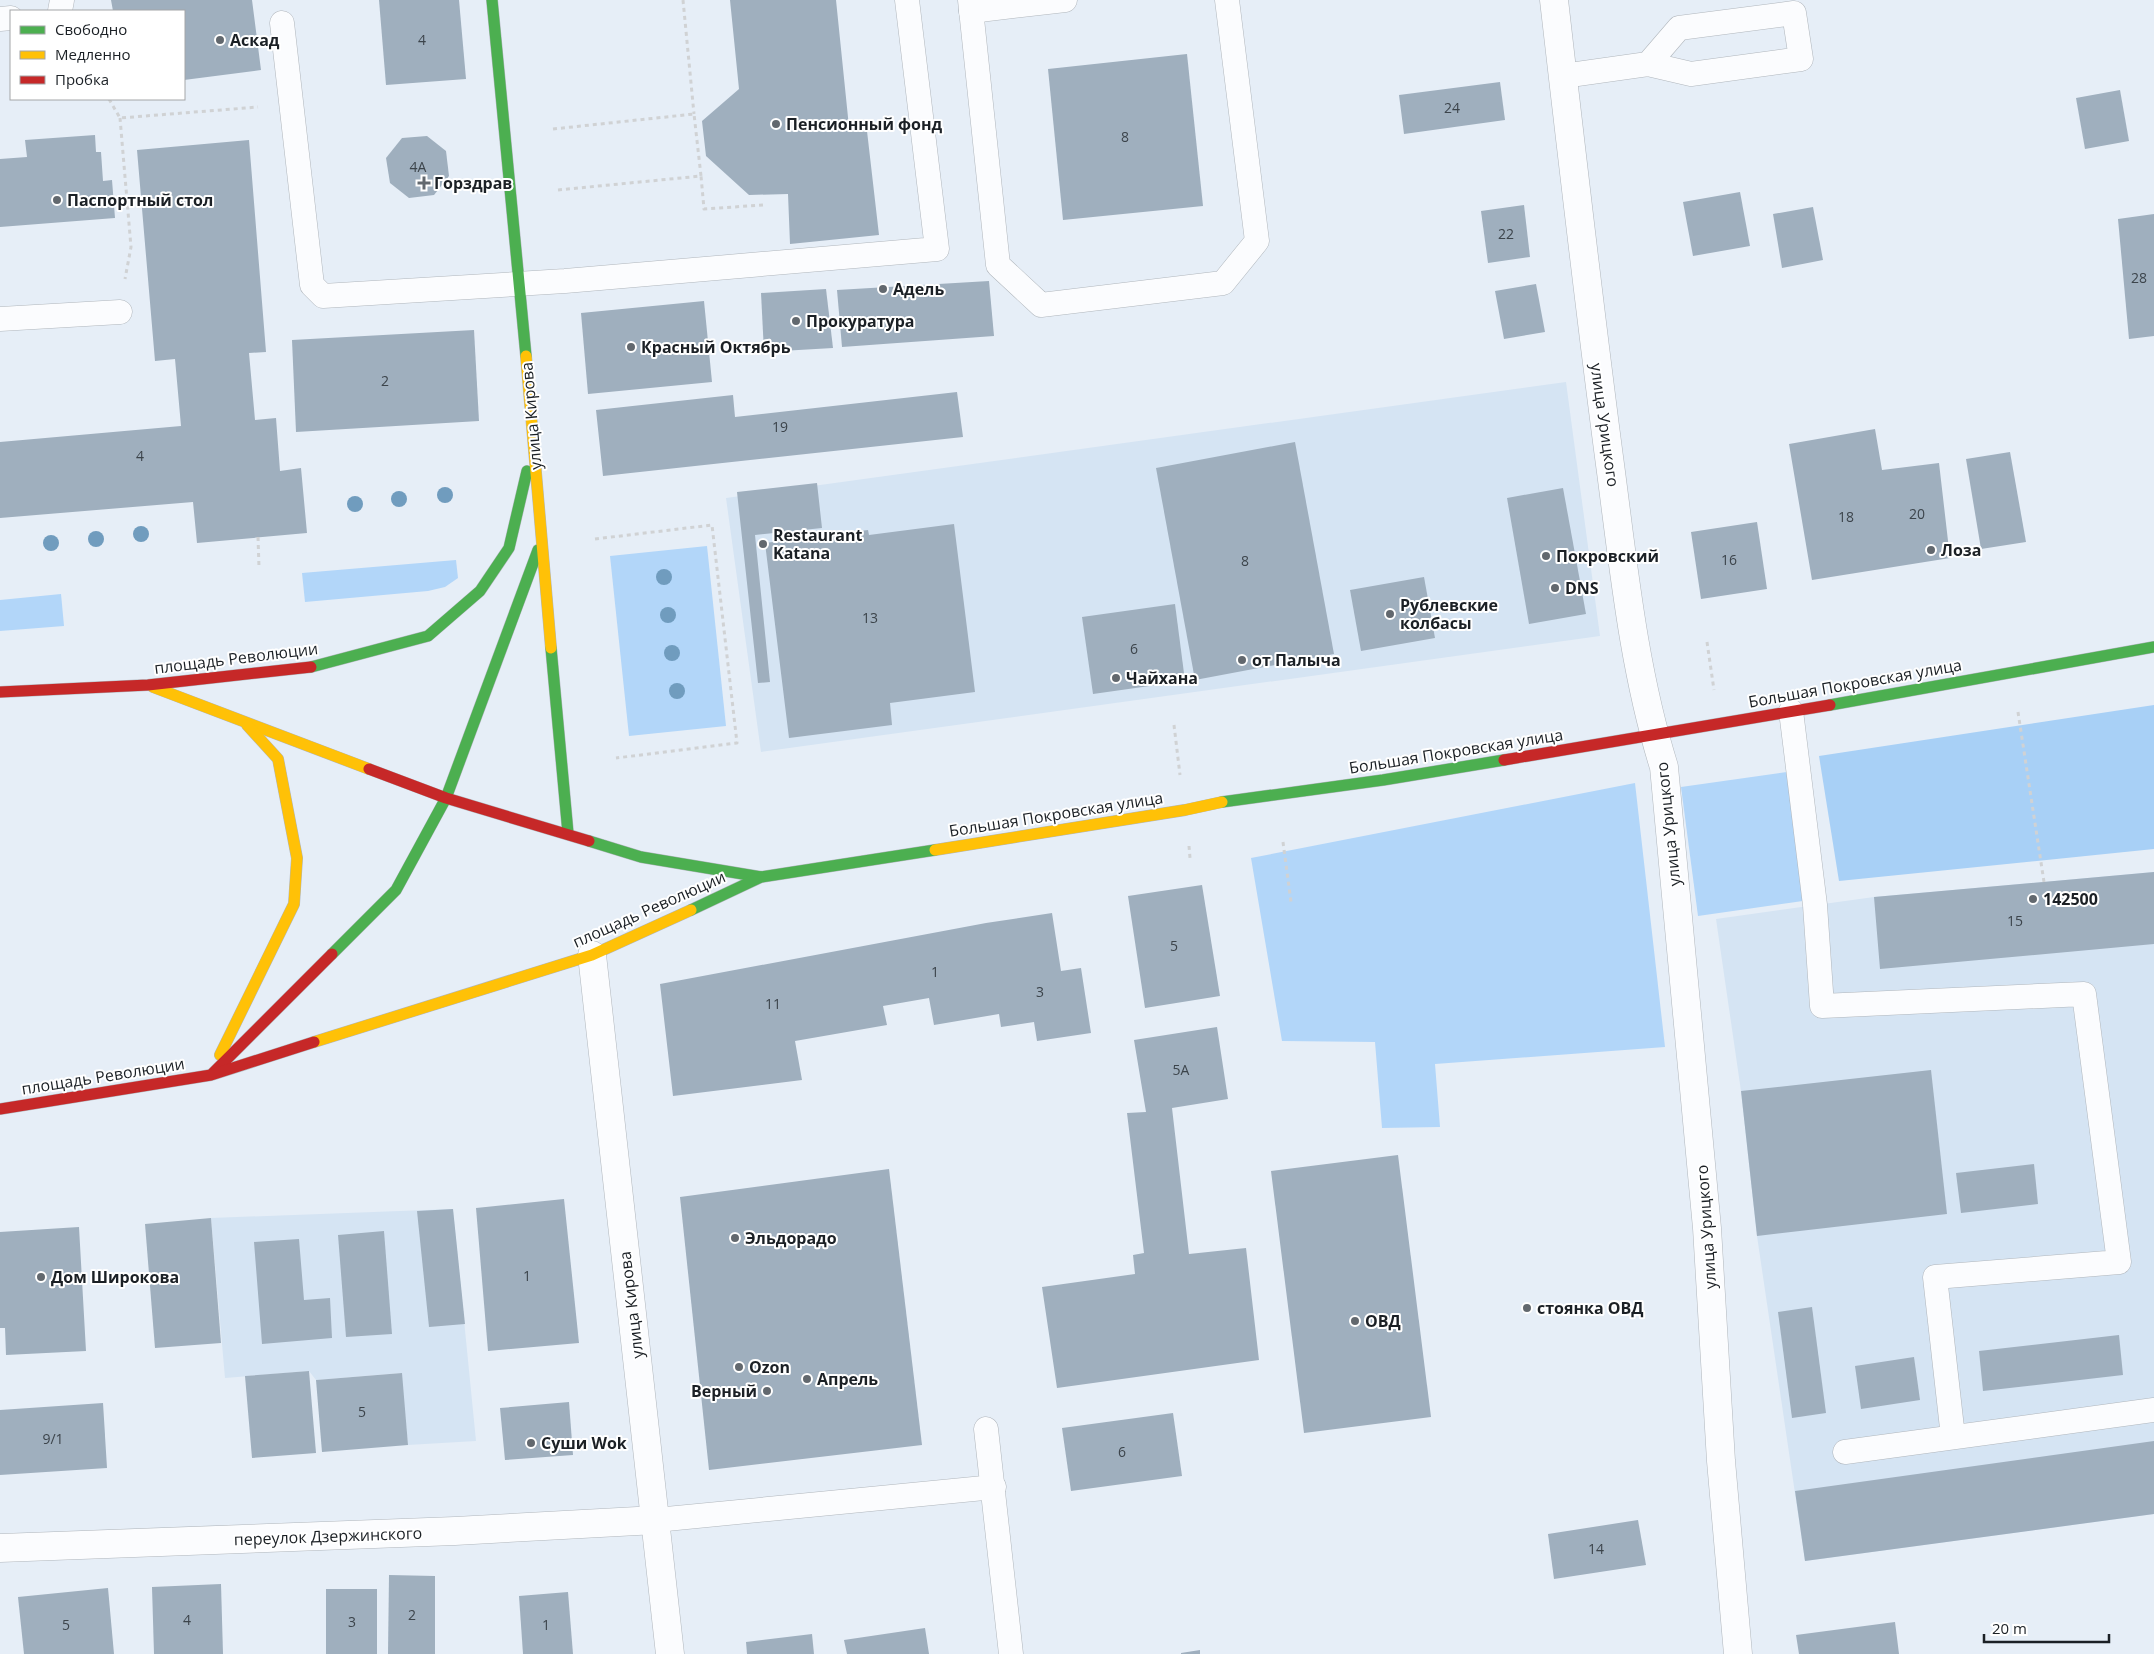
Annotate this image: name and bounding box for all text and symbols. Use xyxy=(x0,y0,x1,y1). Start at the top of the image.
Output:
legend xyxy=(10,10,185,100)
text: Свободно xyxy=(55,19,127,39)
place label: Аскад xyxy=(230,29,280,51)
house number: 4 xyxy=(418,30,426,49)
marker: Аскад xyxy=(214,34,226,46)
text: Медленно xyxy=(55,44,131,64)
text: Пробка xyxy=(55,69,109,89)
house number: 24 xyxy=(1444,98,1460,117)
place label: Пенсионный фонд xyxy=(786,113,943,135)
marker: Пенсионный фонд xyxy=(770,118,782,130)
house number: 8 xyxy=(1121,127,1129,146)
house number: 4А xyxy=(410,157,427,176)
place label: Горздрав xyxy=(434,172,512,194)
marker: Горздрав xyxy=(418,177,430,189)
place label: Паспортный стол xyxy=(67,189,213,211)
marker: Паспортный стол xyxy=(51,194,63,206)
house number: 22 xyxy=(1498,224,1514,243)
house number: 28 xyxy=(2131,268,2147,287)
place label: Адель xyxy=(893,278,944,300)
marker: Адель xyxy=(877,283,889,295)
place label: Прокуратура xyxy=(806,310,915,332)
marker: Прокуратура xyxy=(790,315,802,327)
place label: Красный Октябрь xyxy=(641,336,791,358)
marker: Красный Октябрь xyxy=(625,341,637,353)
street label: улица Кирова xyxy=(515,361,547,471)
street label: улица Урицкого xyxy=(1585,362,1625,488)
house number: 2 xyxy=(381,371,389,390)
house number: 19 xyxy=(772,417,788,436)
house number: 4 xyxy=(136,446,144,465)
house number: 20 xyxy=(1909,504,1925,523)
house number: 18 xyxy=(1838,507,1854,526)
place label: Restaurant Katana xyxy=(773,524,863,564)
marker: Restaurant Katana xyxy=(757,538,769,550)
place label: Лоза xyxy=(1941,539,1981,561)
marker: Лоза xyxy=(1925,544,1937,556)
place label: Покровский xyxy=(1556,545,1659,567)
marker: Покровский xyxy=(1540,550,1552,562)
house number: 16 xyxy=(1721,550,1737,569)
house number: 8 xyxy=(1241,551,1249,570)
place label: DNS xyxy=(1565,577,1599,599)
marker: DNS xyxy=(1549,582,1561,594)
place label: Рублевские колбасы xyxy=(1400,594,1498,634)
house number: 13 xyxy=(862,608,878,627)
marker: Рублевские колбасы xyxy=(1384,608,1396,620)
street label: площадь Революции xyxy=(153,637,319,679)
house number: 6 xyxy=(1130,639,1138,658)
place label: от Палыча xyxy=(1252,649,1341,671)
street label: Большая Покровская улица xyxy=(1747,653,1963,713)
marker: от Палыча xyxy=(1236,654,1248,666)
place label: Чайхана xyxy=(1126,667,1198,689)
marker: Чайхана xyxy=(1110,672,1122,684)
street label: Большая Покровская улица xyxy=(1347,723,1565,779)
street label: улица Урицкого xyxy=(1651,761,1685,887)
street label: Большая Покровская улица xyxy=(947,786,1165,842)
street label: площадь Революции xyxy=(569,865,729,953)
place label: 142500 xyxy=(2043,888,2098,910)
marker: 142500 xyxy=(2027,893,2039,905)
house number: 15 xyxy=(2007,911,2023,930)
house number: 5 xyxy=(1170,936,1178,955)
house number: 1 xyxy=(931,962,939,981)
house number: 3 xyxy=(1036,982,1044,1001)
house number: 11 xyxy=(765,994,781,1013)
street label: площадь Революции xyxy=(20,1052,186,1100)
house number: 5А xyxy=(1173,1060,1190,1079)
street label: улица Урицкого xyxy=(1691,1164,1721,1290)
place label: Эльдорадо xyxy=(745,1227,837,1249)
marker: Эльдорадо xyxy=(729,1232,741,1244)
street label: улица Кирова xyxy=(614,1250,648,1360)
place label: Дом Широкова xyxy=(51,1266,179,1288)
house number: 1 xyxy=(523,1266,531,1285)
marker: Дом Широкова xyxy=(35,1271,47,1283)
place label: стоянка ОВД xyxy=(1537,1297,1644,1319)
marker: стоянка ОВД xyxy=(1521,1302,1533,1314)
place label: ОВД xyxy=(1365,1310,1401,1332)
marker: ОВД xyxy=(1349,1315,1361,1327)
place label: Ozon xyxy=(749,1356,790,1378)
marker: Ozon xyxy=(733,1361,745,1373)
place label: Апрель xyxy=(817,1368,878,1390)
marker: Апрель xyxy=(801,1373,813,1385)
place label: Верный xyxy=(691,1380,757,1402)
marker: Верный xyxy=(761,1385,773,1397)
house number: 5 xyxy=(358,1402,366,1421)
house number: 9/1 xyxy=(42,1429,64,1448)
place label: Суши Wok xyxy=(541,1432,627,1454)
marker: Суши Wok xyxy=(525,1437,537,1449)
house number: 6 xyxy=(1118,1442,1126,1461)
street label: переулок Дзержинского xyxy=(233,1522,423,1550)
house number: 14 xyxy=(1588,1539,1604,1558)
house number: 2 xyxy=(408,1605,416,1624)
house number: 4 xyxy=(183,1610,191,1629)
house number: 3 xyxy=(348,1612,356,1631)
scale bar xyxy=(1984,1612,2109,1644)
house number: 5 xyxy=(62,1615,70,1634)
house number: 1 xyxy=(542,1615,550,1634)
text: 20 m xyxy=(1992,1618,2027,1638)

